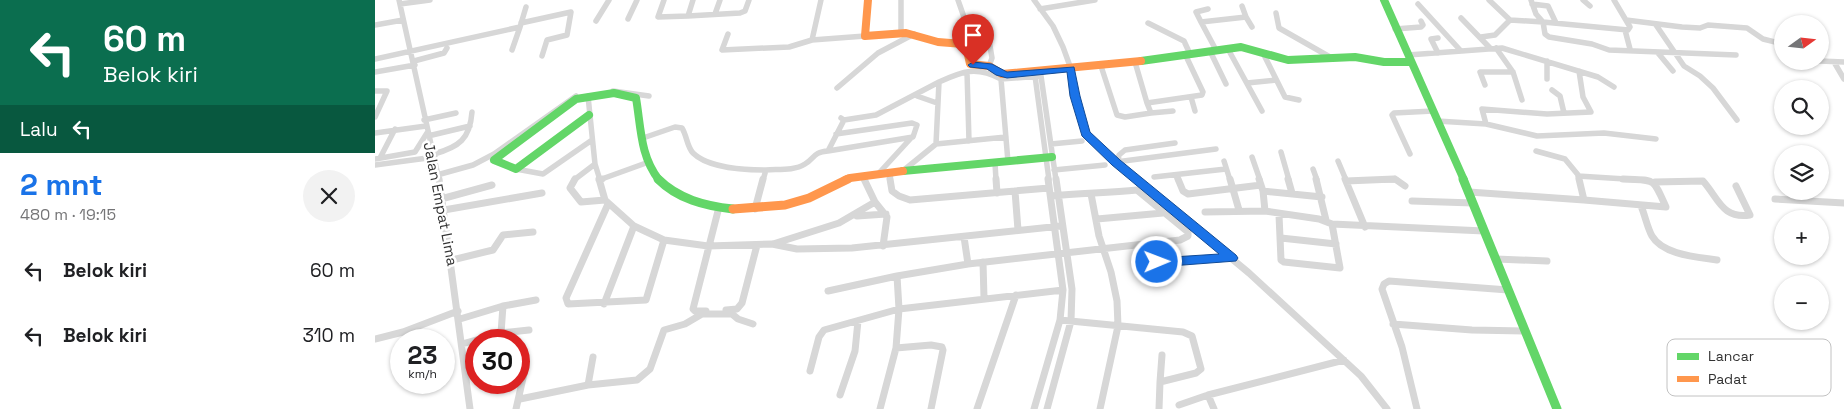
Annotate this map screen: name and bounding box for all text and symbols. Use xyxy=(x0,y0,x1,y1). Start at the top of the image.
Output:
pin xyxy=(952,14,994,65)
north arrow xyxy=(1774,15,1829,70)
map controls xyxy=(1774,15,1829,330)
text: 60 m xyxy=(103,17,186,61)
icon: left xyxy=(20,20,85,85)
icon: arrive xyxy=(959,21,987,49)
text: Belok kiri xyxy=(103,60,198,88)
button: search xyxy=(1774,80,1829,135)
icon: left xyxy=(68,115,96,143)
text: Lalu xyxy=(20,117,58,142)
street label: Jalan Empat Lima xyxy=(420,140,462,268)
button: layers xyxy=(1774,145,1829,200)
text: 2 mnt xyxy=(20,165,103,204)
button: close xyxy=(303,170,355,222)
text: 480 m · 19:15 xyxy=(20,204,116,225)
button: + xyxy=(1774,210,1829,265)
position arrow xyxy=(1130,235,1182,287)
icon: left xyxy=(20,257,48,285)
text: Belok kiri xyxy=(63,258,147,283)
text: 60 m xyxy=(310,258,355,283)
button: − xyxy=(1774,275,1829,330)
icon: left xyxy=(20,322,48,350)
text: Belok kiri xyxy=(63,323,147,348)
text: 310 m xyxy=(302,323,355,348)
speed limit sign: 30 xyxy=(465,329,530,394)
text: 23 xyxy=(407,339,438,371)
legend xyxy=(1667,339,1831,396)
text: Lancar xyxy=(1708,347,1754,365)
text: km/h xyxy=(408,366,437,382)
text: Padat xyxy=(1708,370,1747,388)

